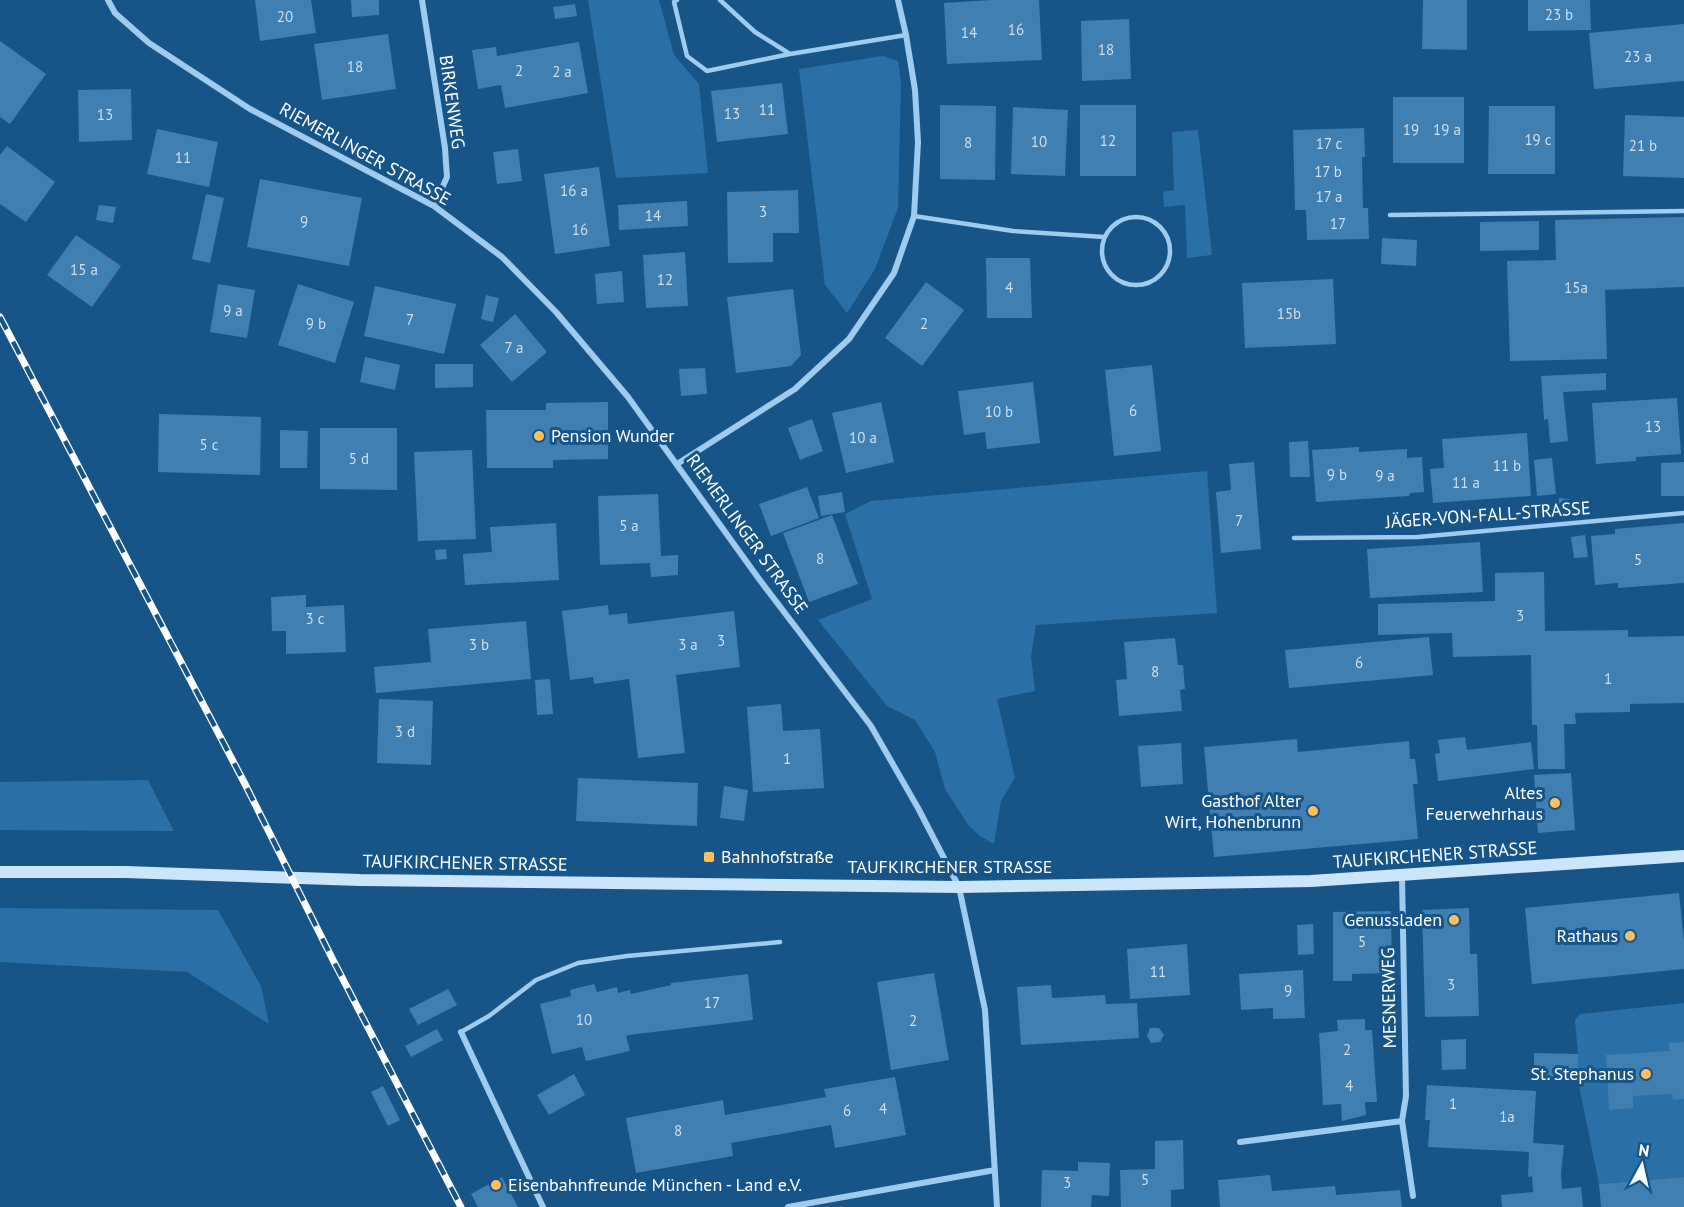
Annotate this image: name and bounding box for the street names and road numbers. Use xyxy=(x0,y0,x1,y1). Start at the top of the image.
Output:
street label: BIRKENWEG xyxy=(435,53,470,150)
street label: RIEMERLINGER STRASSE xyxy=(276,97,455,210)
street label: RIEMERLINGER STRASSE xyxy=(682,449,813,618)
street label: JÄGER-VON-FALL-STRASSE xyxy=(1384,496,1591,533)
street label: TAUFKIRCHENER STRASSE xyxy=(1332,836,1538,873)
street label: TAUFKIRCHENER STRASSE xyxy=(362,849,568,876)
street label: TAUFKIRCHENER STRASSE xyxy=(848,855,1052,878)
street label: MESNERWEG xyxy=(1376,947,1401,1049)

